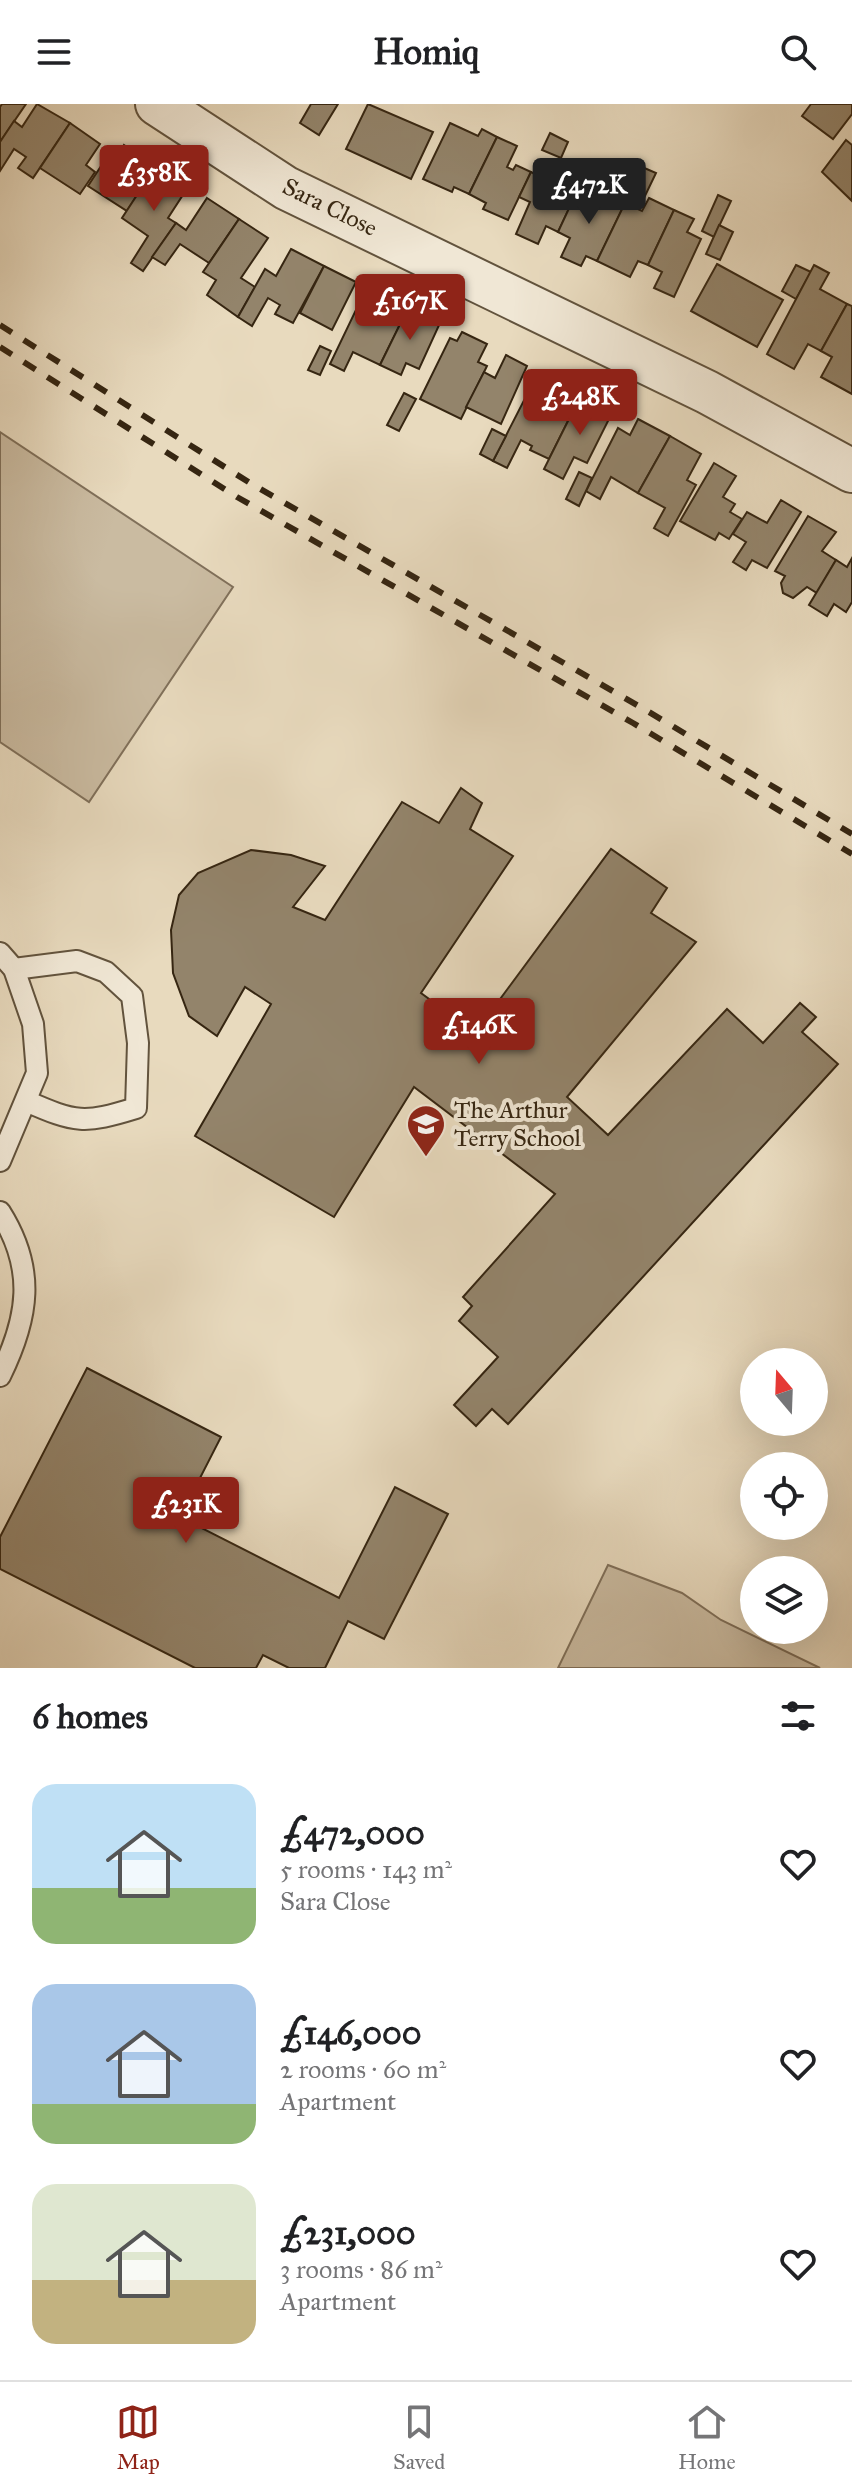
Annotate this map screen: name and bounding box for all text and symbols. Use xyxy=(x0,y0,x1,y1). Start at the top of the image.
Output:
icon: menu xyxy=(32,30,76,74)
text: Homiq xyxy=(373,30,479,74)
icon: search xyxy=(776,30,820,74)
pin: £358K xyxy=(98,145,210,213)
text: £358K xyxy=(118,155,190,187)
pin: £472K xyxy=(533,158,645,226)
text: £472K xyxy=(551,168,627,200)
street label: Sara Close xyxy=(278,171,382,243)
pin: £167K xyxy=(354,274,466,342)
text: £167K xyxy=(373,284,447,316)
pin: £248K xyxy=(524,369,636,437)
text: £248K xyxy=(541,379,619,411)
pin: £146K xyxy=(423,998,535,1066)
text: £146K xyxy=(442,1008,516,1040)
place label: The Arthur Terry School xyxy=(454,1095,582,1153)
school or university icon: The Arthur Terry School xyxy=(405,1103,447,1158)
north arrow xyxy=(740,1348,828,1436)
map controls xyxy=(740,1348,828,1644)
button: locate xyxy=(740,1452,828,1540)
pin: £231K xyxy=(130,1477,242,1545)
text: £231K xyxy=(151,1487,221,1519)
button: layers xyxy=(740,1556,828,1644)
icon: filters xyxy=(776,1694,820,1738)
text: 6 homes xyxy=(32,1696,148,1737)
text: £472,000 xyxy=(280,1812,425,1853)
icon: home xyxy=(96,1816,192,1912)
icon: heart xyxy=(776,1842,820,1886)
text: 5 rooms · 143 m² xyxy=(280,1853,452,1885)
text: Sara Close xyxy=(280,1885,391,1917)
text: £146,000 xyxy=(280,2012,422,2053)
icon: home xyxy=(96,2016,192,2112)
icon: heart xyxy=(776,2042,820,2086)
text: 2 rooms · 60 m² xyxy=(280,2053,446,2085)
text: Apartment xyxy=(280,2085,396,2117)
text: £231,000 xyxy=(280,2212,416,2253)
icon: home xyxy=(96,2216,192,2312)
icon: heart xyxy=(776,2242,820,2286)
text: 3 rooms · 86 m² xyxy=(280,2253,443,2285)
text: Apartment xyxy=(280,2285,396,2317)
tab: Map xyxy=(116,2400,160,2475)
tab: Saved xyxy=(393,2400,445,2475)
tab: Home xyxy=(678,2400,736,2475)

